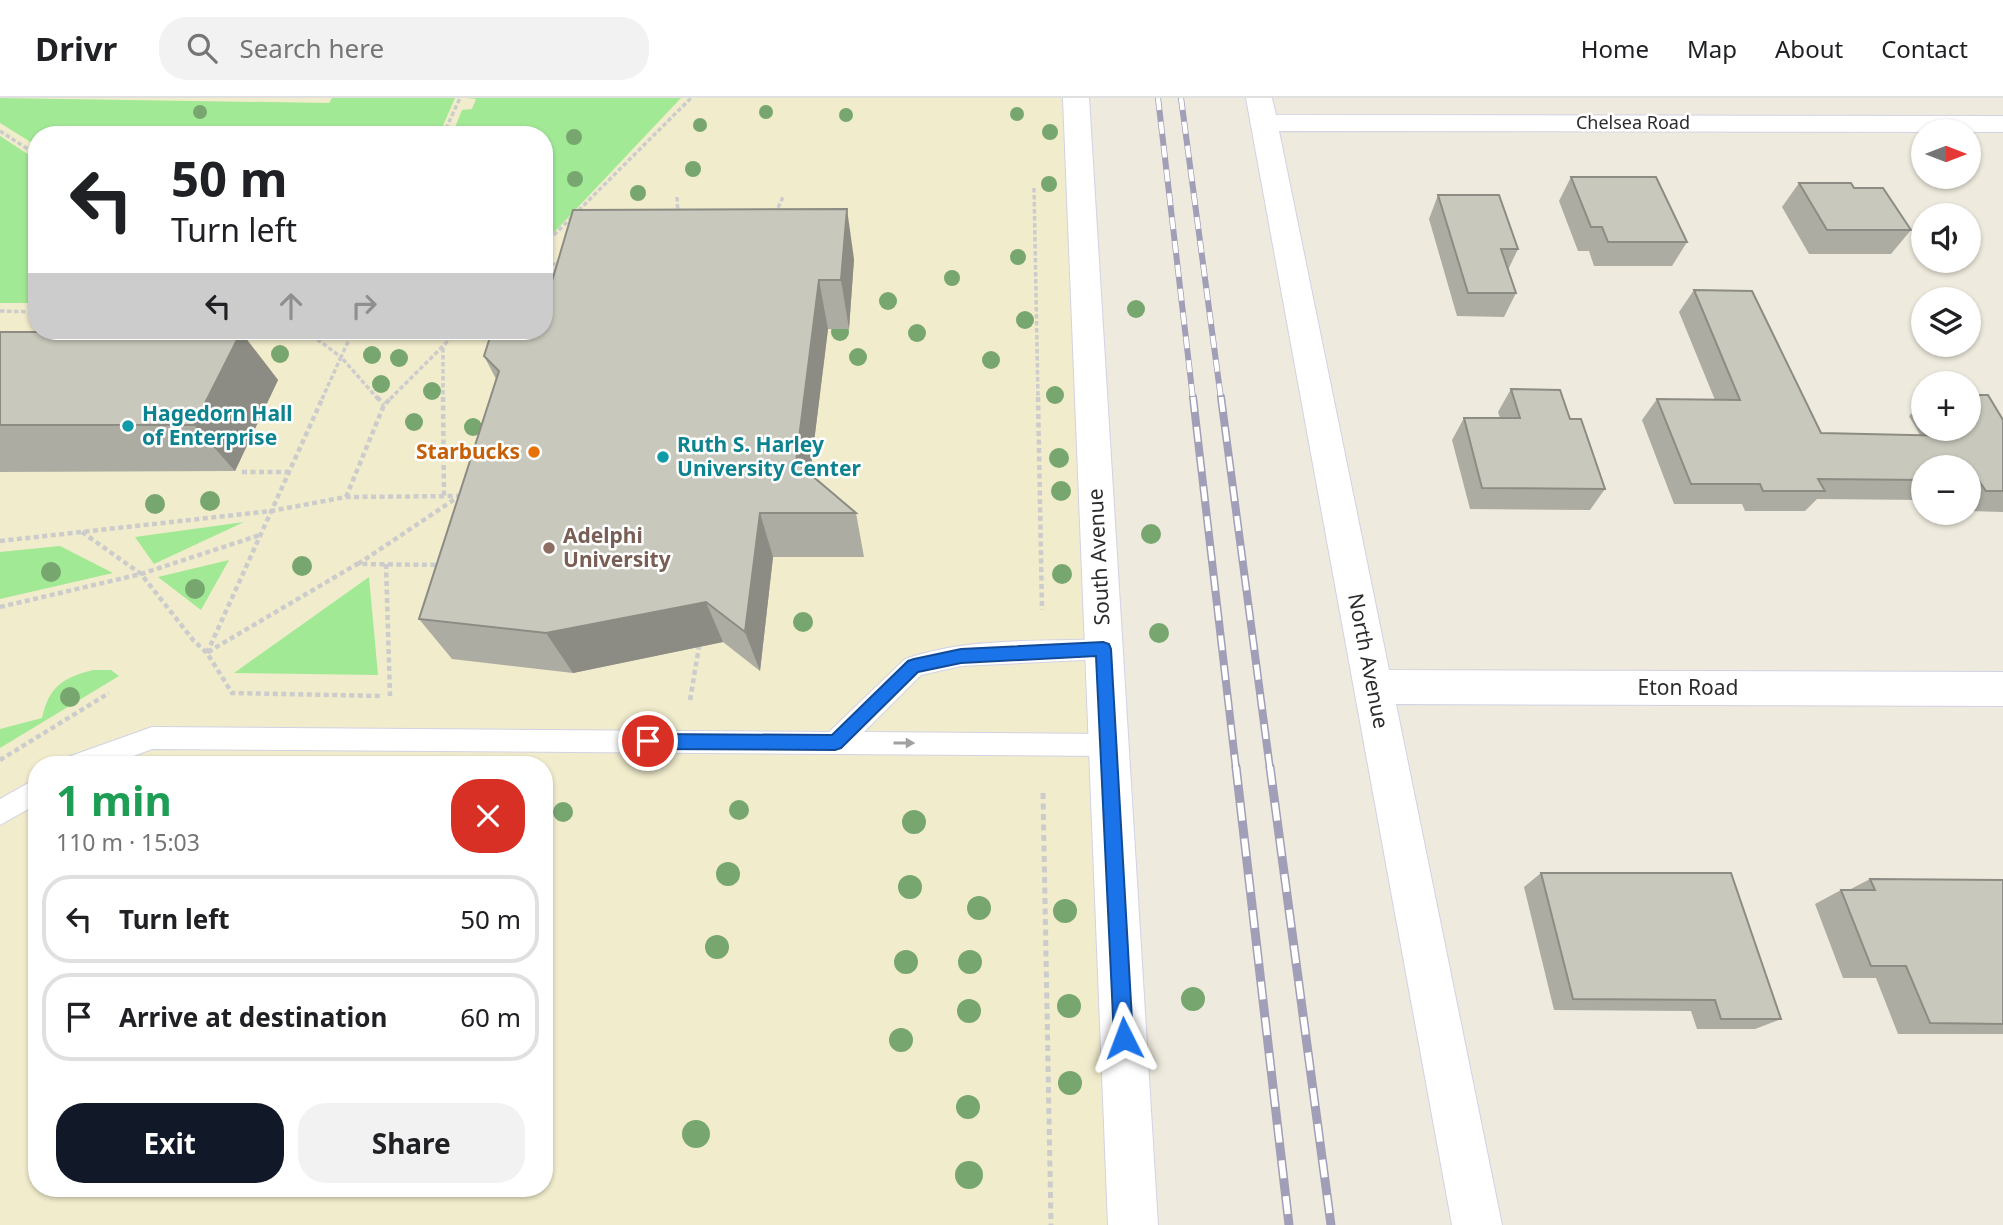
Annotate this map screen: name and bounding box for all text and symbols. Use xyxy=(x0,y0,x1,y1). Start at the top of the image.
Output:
search box xyxy=(159,17,649,80)
text: Drivr xyxy=(35,26,117,71)
icon: search xyxy=(183,29,221,67)
text: Search here xyxy=(239,30,384,66)
text: Home xyxy=(1581,32,1649,65)
text: Map xyxy=(1687,32,1737,65)
text: About xyxy=(1775,32,1843,65)
text: Contact xyxy=(1881,32,1968,65)
street label: Chelsea Road xyxy=(1576,110,1690,134)
north arrow xyxy=(1911,119,1981,189)
map controls xyxy=(1911,119,1981,525)
text: 50 m xyxy=(171,145,288,211)
icon: left xyxy=(56,154,147,245)
button: sound xyxy=(1911,203,1981,273)
text: Turn left xyxy=(171,208,297,251)
icon: left xyxy=(199,287,237,325)
icon: ahead xyxy=(272,287,310,325)
icon: right xyxy=(345,287,383,325)
button: layers xyxy=(1911,287,1981,357)
button: + xyxy=(1911,371,1981,441)
place label: Hagedorn Hall of Enterprise xyxy=(142,399,293,451)
marker: Hagedorn Hall of Enterprise xyxy=(120,418,136,434)
place label: Ruth S. Harley University Center xyxy=(677,430,861,482)
place label: Starbucks xyxy=(416,437,520,465)
marker: Starbucks xyxy=(526,444,542,460)
marker: Ruth S. Harley University Center xyxy=(655,449,671,465)
button: − xyxy=(1911,455,1981,525)
street label: South Avenue xyxy=(1080,488,1116,626)
place label: Adelphi University xyxy=(563,521,671,573)
marker: Adelphi University xyxy=(541,540,557,556)
street label: North Avenue xyxy=(1342,591,1396,731)
street label: Eton Road xyxy=(1638,673,1738,701)
pin xyxy=(618,711,678,771)
icon: arrive xyxy=(629,722,667,760)
one-way arrow xyxy=(893,738,915,749)
text: 1 min xyxy=(56,771,172,828)
button: close xyxy=(451,779,525,853)
text: 110 m · 15:03 xyxy=(56,826,200,858)
icon: left xyxy=(60,900,98,938)
text: Turn left xyxy=(119,901,230,937)
text: 50 m xyxy=(460,901,521,937)
icon: arrive xyxy=(60,998,98,1036)
text: Arrive at destination xyxy=(119,999,388,1035)
text: 60 m xyxy=(460,999,521,1035)
position arrow xyxy=(1087,1001,1161,1075)
button: Exit xyxy=(56,1103,284,1183)
button: Share xyxy=(298,1103,525,1183)

